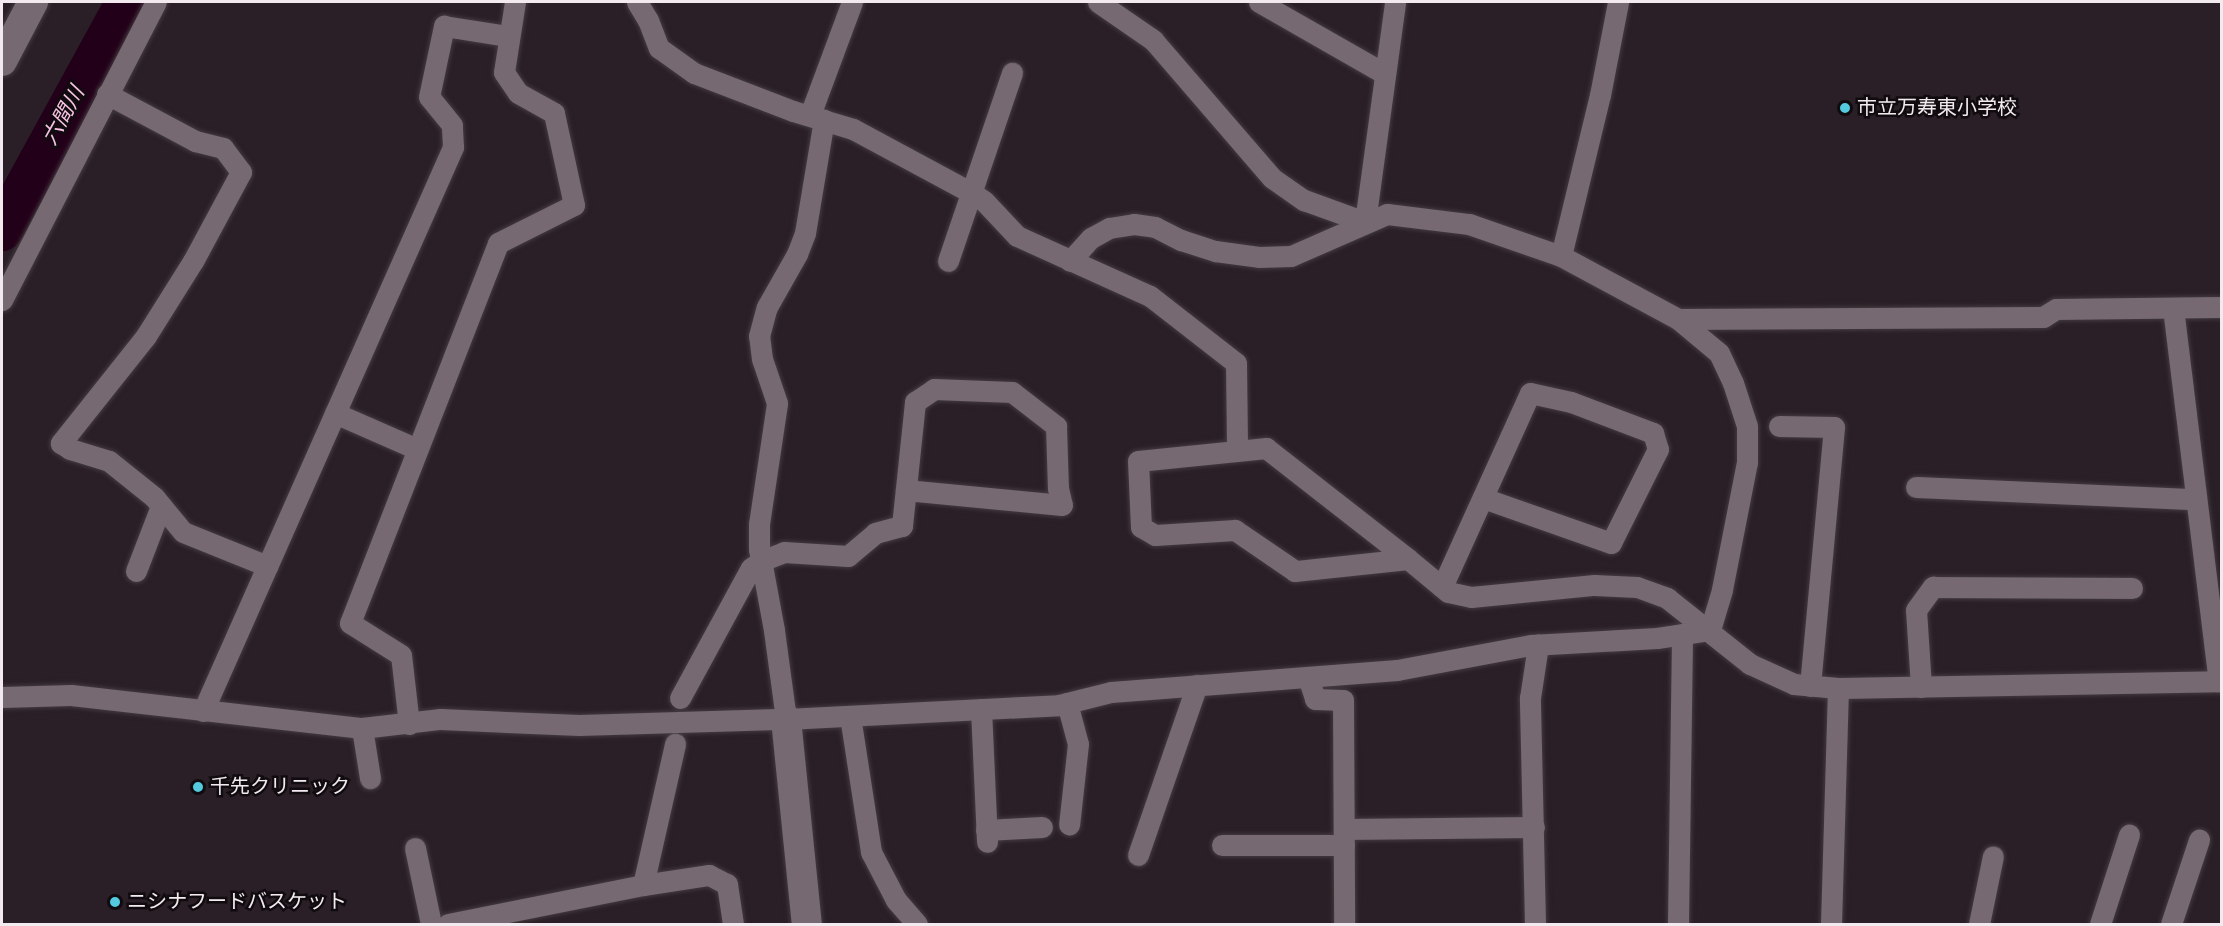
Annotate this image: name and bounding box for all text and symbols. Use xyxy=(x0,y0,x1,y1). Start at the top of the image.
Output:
water label: 六間川 xyxy=(38,82,90,150)
place label: 市立万寿東小学校 xyxy=(1857,96,2017,120)
marker: 市立万寿東小学校 xyxy=(1838,101,1852,115)
place label: 千先クリニック xyxy=(210,775,350,799)
marker: 千先クリニック xyxy=(191,780,205,794)
place label: ニシナフードバスケット xyxy=(127,890,347,914)
marker: ニシナフードバスケット xyxy=(108,895,122,909)

